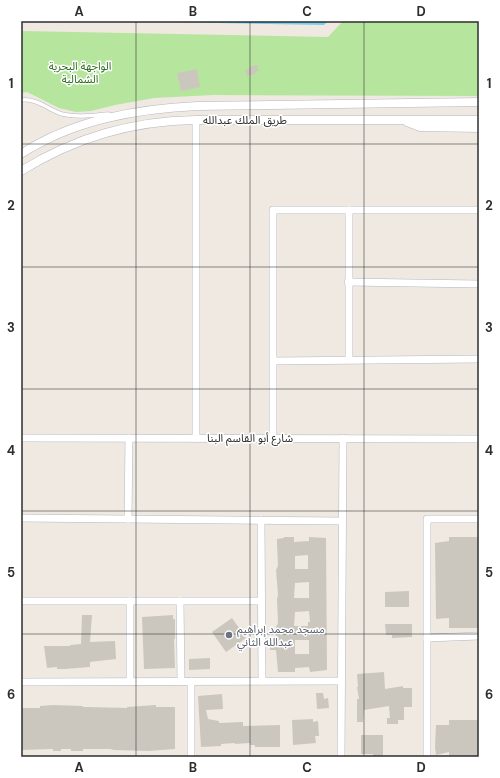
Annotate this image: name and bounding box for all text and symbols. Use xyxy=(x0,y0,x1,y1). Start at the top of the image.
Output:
text: A xyxy=(74,3,84,20)
text: B xyxy=(189,3,197,20)
text: C xyxy=(302,3,312,20)
text: D xyxy=(416,3,426,20)
park label: الواجهة البحرية الشمالية xyxy=(49,59,111,86)
text: 1 xyxy=(9,75,13,92)
text: 1 xyxy=(487,75,491,92)
street label: طريق الملك عبدالله xyxy=(203,113,287,127)
text: 2 xyxy=(7,197,15,214)
text: 2 xyxy=(485,197,493,214)
text: 3 xyxy=(7,319,15,336)
text: 3 xyxy=(485,319,493,336)
street label: شارع أبو القاسم البنا xyxy=(207,431,293,447)
text: 4 xyxy=(7,442,15,459)
text: 4 xyxy=(485,442,493,459)
text: 5 xyxy=(7,564,15,581)
text: 5 xyxy=(485,564,493,581)
place label: مسجد محمد إبراهيم عبدالله الثاني xyxy=(237,622,325,652)
marker: مسجد محمد إبراهيم عبدالله الثاني xyxy=(224,630,234,640)
text: 6 xyxy=(7,686,15,703)
text: 6 xyxy=(485,686,493,703)
text: A xyxy=(74,759,84,776)
text: B xyxy=(189,759,197,776)
text: C xyxy=(302,759,312,776)
text: D xyxy=(416,759,426,776)

